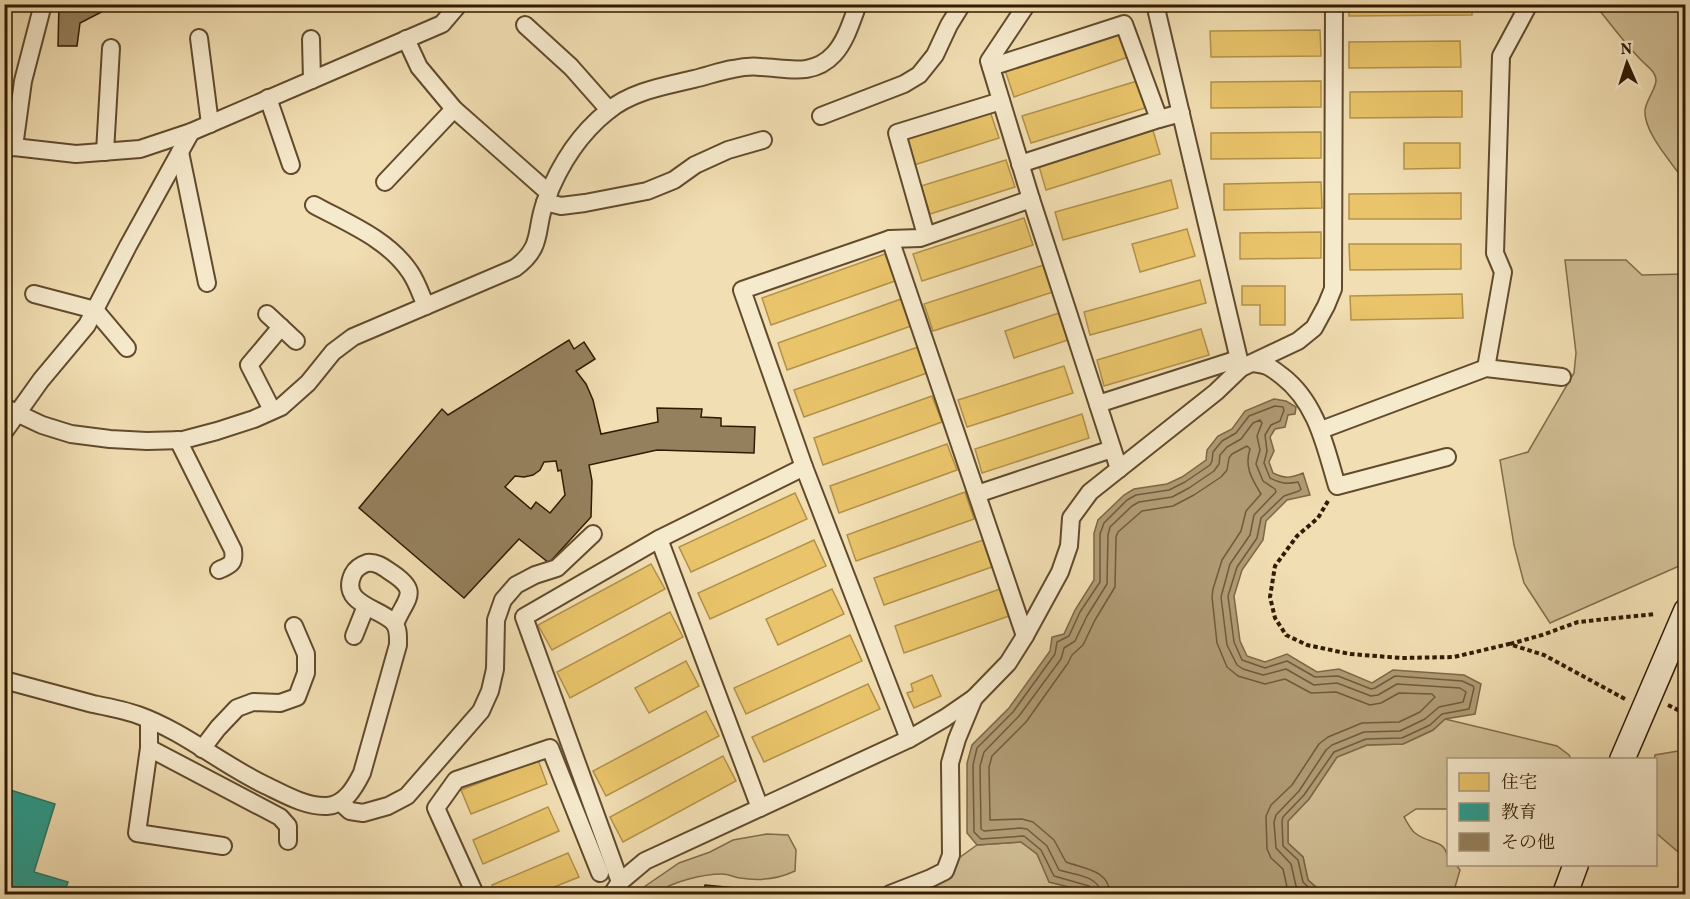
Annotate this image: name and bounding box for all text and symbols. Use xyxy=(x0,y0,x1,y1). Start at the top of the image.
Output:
north arrow xyxy=(1597,33,1657,93)
text: N xyxy=(1620,39,1633,61)
legend xyxy=(1447,758,1657,866)
text: 住宅 xyxy=(1501,771,1537,796)
text: 教育 xyxy=(1501,801,1537,826)
text: その他 xyxy=(1501,831,1555,856)

